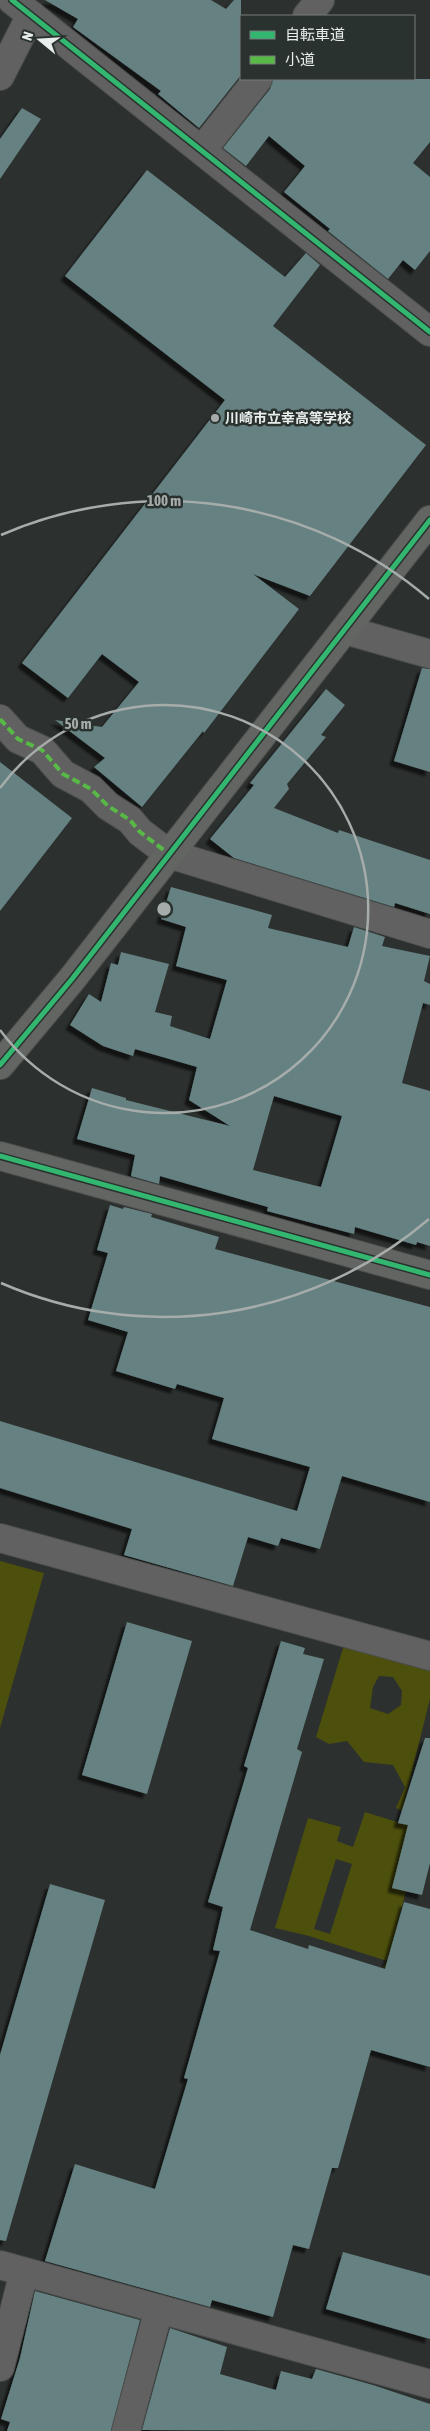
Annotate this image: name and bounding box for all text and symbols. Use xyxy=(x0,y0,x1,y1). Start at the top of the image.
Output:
north arrow xyxy=(15,15,65,65)
legend xyxy=(240,15,415,80)
text: 自転車道 xyxy=(285,26,345,43)
text: N xyxy=(19,30,37,42)
text: 小道 xyxy=(285,51,315,68)
place label: 川崎市立幸高等学校 xyxy=(225,410,351,426)
marker: 川崎市立幸高等学校 xyxy=(209,412,221,424)
text: 100 m xyxy=(147,492,181,509)
text: 50 m xyxy=(65,715,92,732)
centre of rings xyxy=(155,900,173,918)

